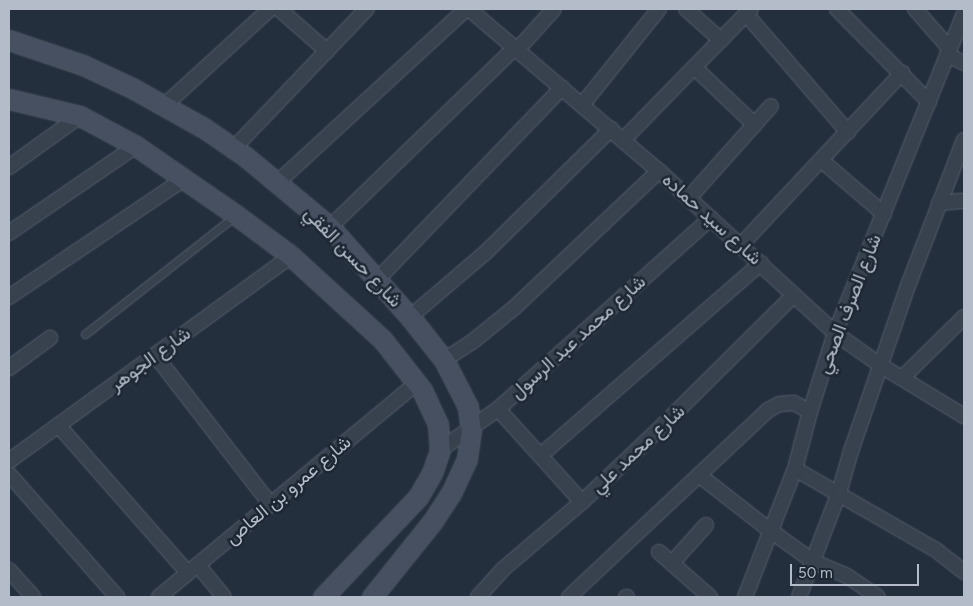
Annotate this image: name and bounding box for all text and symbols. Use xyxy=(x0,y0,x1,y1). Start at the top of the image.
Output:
street label: شارع سيد حماده xyxy=(658,168,766,270)
street label: شارع حسن الفقي xyxy=(299,202,407,312)
street label: شارع الصرف الصحي xyxy=(812,231,886,377)
street label: شارع محمد عبد الرسول xyxy=(506,270,650,404)
street label: شارع الجوهر xyxy=(105,322,195,396)
street label: شارع محمد علي xyxy=(586,400,690,498)
street label: شارع عمرو بن العاص xyxy=(220,431,356,549)
scale bar xyxy=(793,554,922,586)
text: 50 m xyxy=(798,564,833,582)

